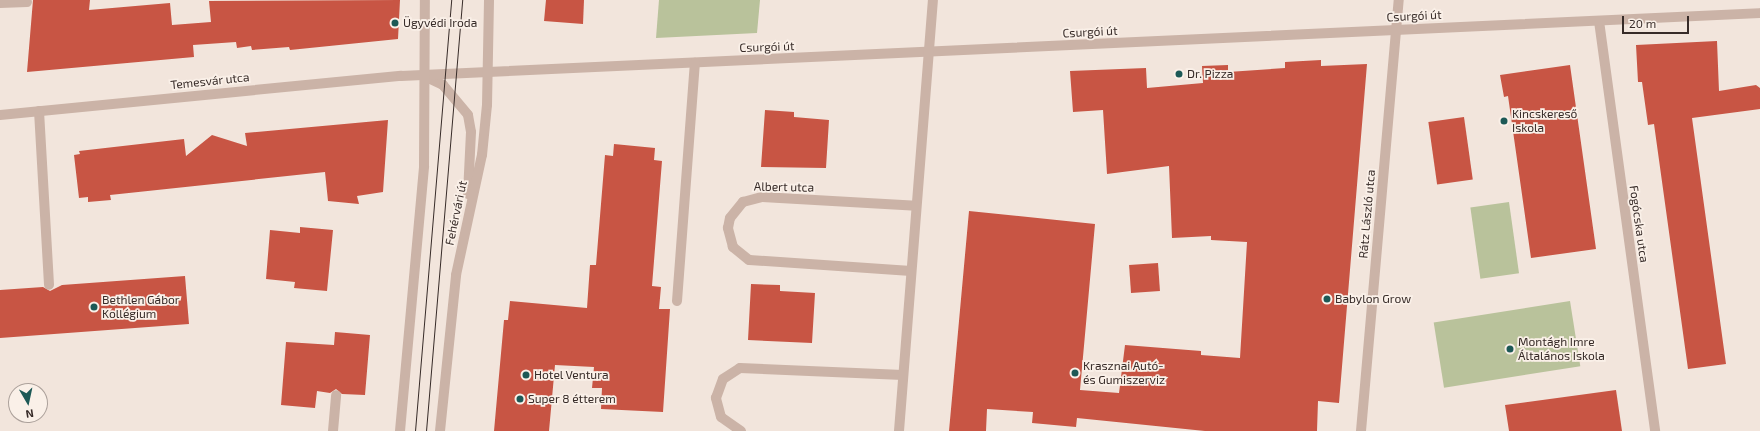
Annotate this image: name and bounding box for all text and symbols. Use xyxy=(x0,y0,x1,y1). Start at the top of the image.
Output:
street label: Csurgói út xyxy=(1386,7,1442,25)
scale bar xyxy=(1624,8,1691,34)
place label: Ügyvédi Iroda xyxy=(403,16,477,30)
text: 20 m xyxy=(1629,16,1656,30)
marker: Ügyvédi Iroda xyxy=(390,18,400,28)
street label: Csurgói út xyxy=(1062,23,1118,41)
street label: Csurgói út xyxy=(739,39,795,55)
place label: Dr. Pizza xyxy=(1187,67,1233,81)
marker: Dr. Pizza xyxy=(1174,69,1184,79)
street label: Temesvár utca xyxy=(170,70,250,92)
place label: Kincskereső Iskola xyxy=(1512,107,1577,135)
marker: Kincskereső Iskola xyxy=(1499,116,1509,126)
street label: Rátz László utca xyxy=(1356,169,1378,259)
street label: Fehérvári út xyxy=(442,179,470,247)
street label: Albert utca xyxy=(754,179,814,195)
street label: Fogócska utca xyxy=(1626,184,1652,264)
place label: Babylon Grow xyxy=(1335,292,1411,306)
place label: Bethlen Gábor Kollégium xyxy=(102,293,180,321)
marker: Babylon Grow xyxy=(1322,294,1332,304)
marker: Bethlen Gábor Kollégium xyxy=(89,302,99,312)
place label: Montágh Imre Általános Iskola xyxy=(1518,335,1605,363)
marker: Montágh Imre Általános Iskola xyxy=(1505,344,1515,354)
place label: Krasznai Autó- és Gumiszerviz xyxy=(1083,359,1165,387)
place label: Hotel Ventura xyxy=(534,368,609,382)
marker: Krasznai Autó- és Gumiszerviz xyxy=(1070,368,1080,378)
marker: Hotel Ventura xyxy=(521,370,531,380)
north arrow xyxy=(8,383,48,423)
place label: Super 8 étterem xyxy=(528,392,616,406)
marker: Super 8 étterem xyxy=(515,394,525,404)
text: N xyxy=(25,407,35,421)

